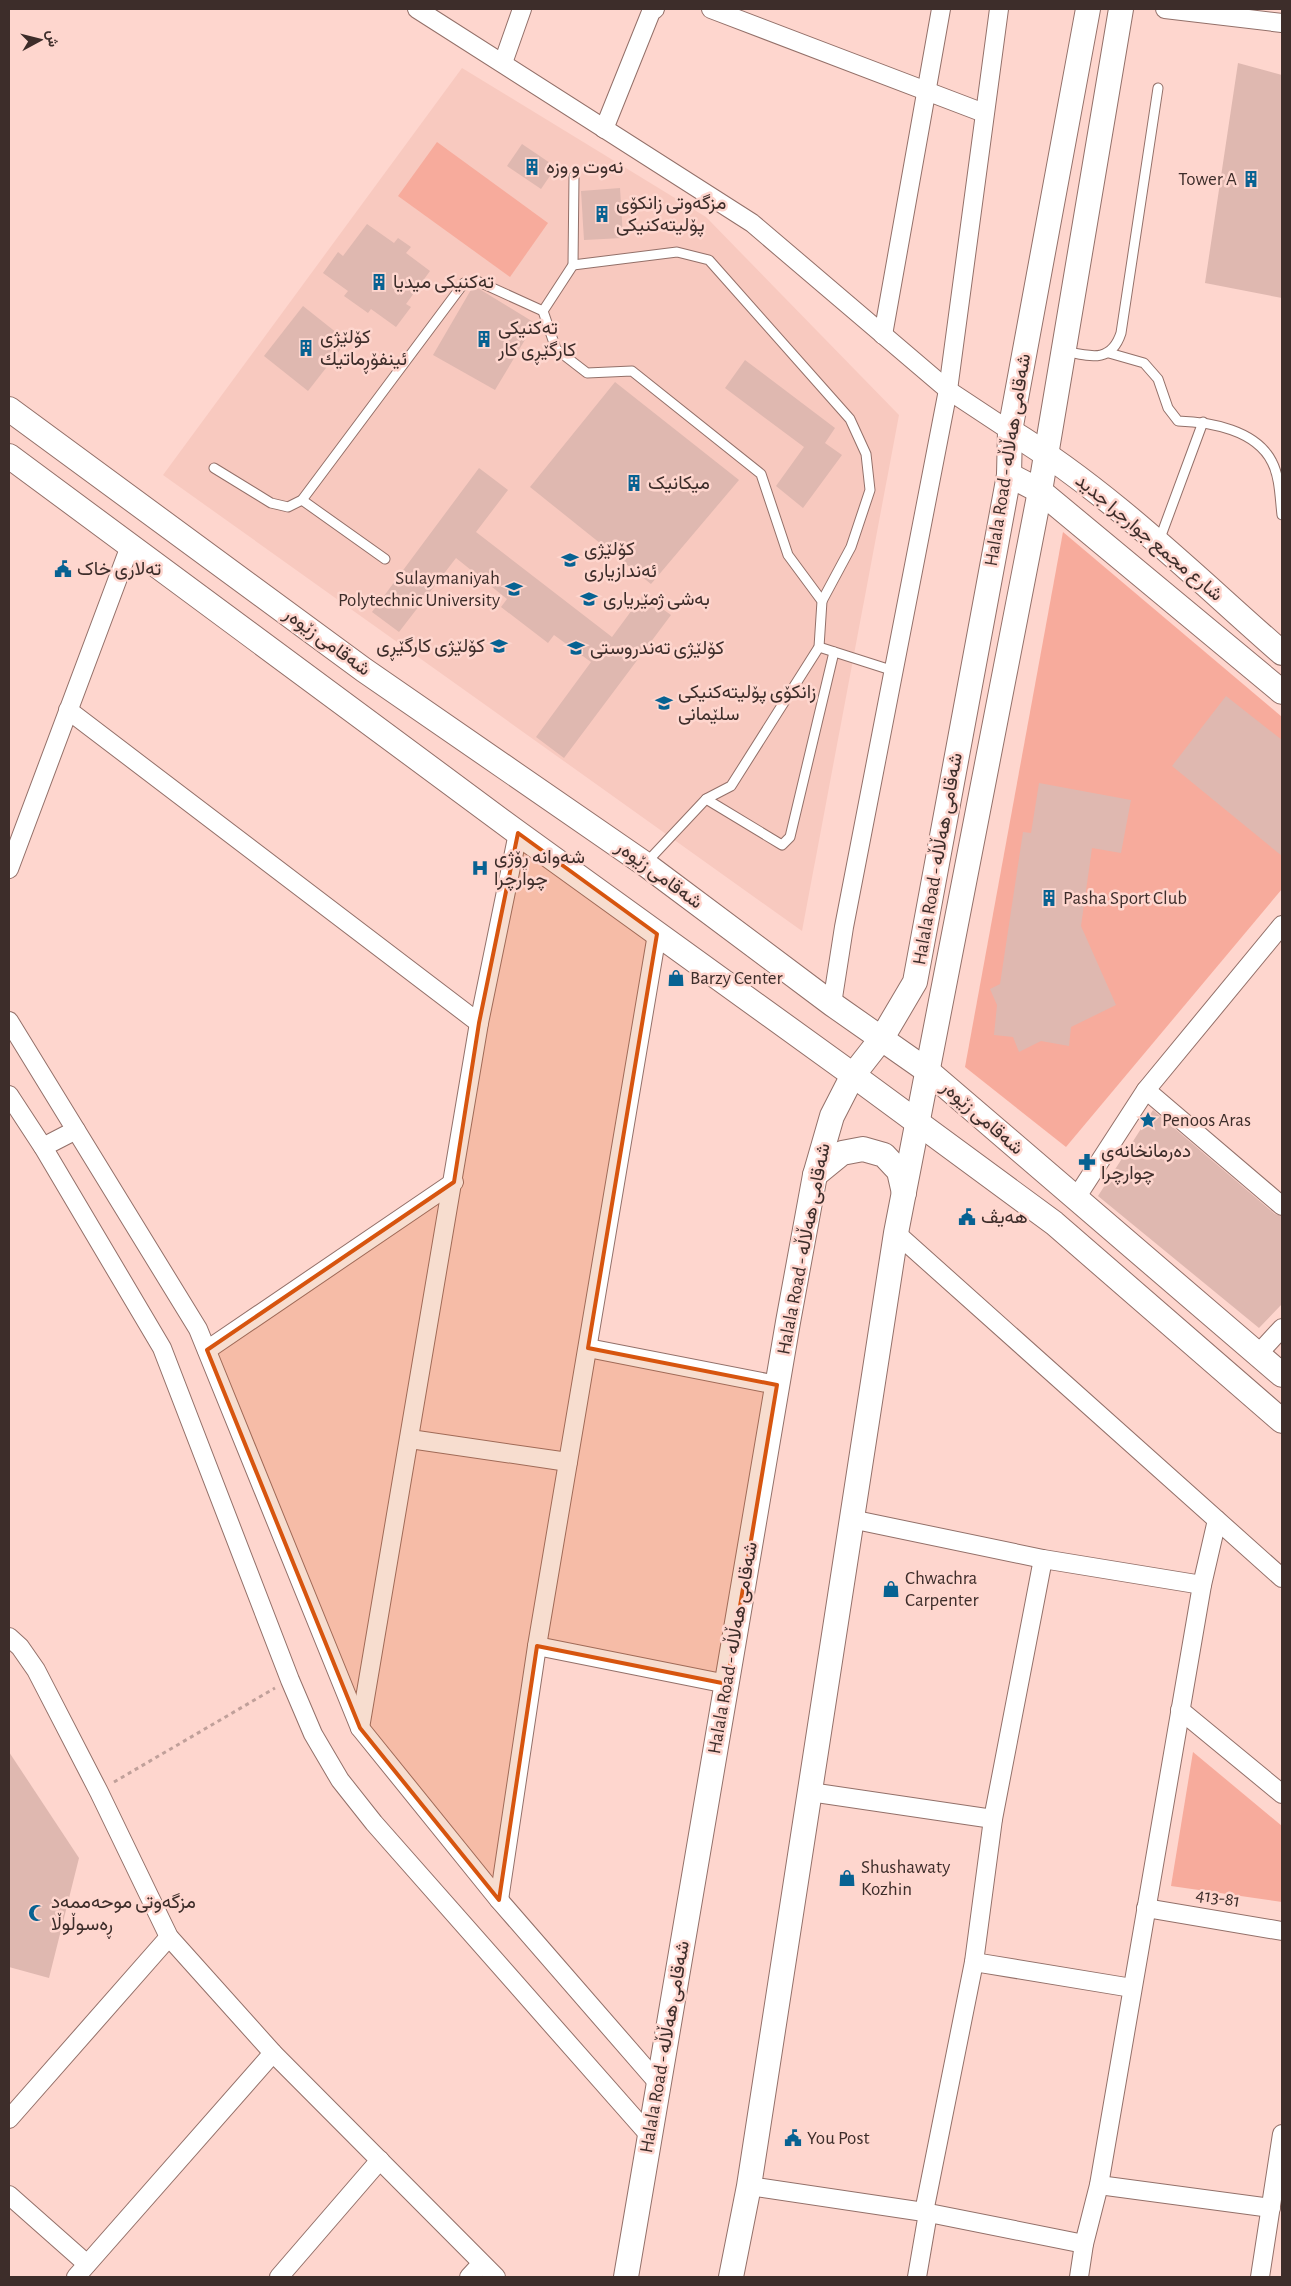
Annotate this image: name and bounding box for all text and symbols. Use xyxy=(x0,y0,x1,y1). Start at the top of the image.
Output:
north arrow xyxy=(15,15,65,65)
text: ش xyxy=(43,29,60,48)
building icon: نەوت و وزە xyxy=(522,157,542,177)
place label: نەوت و وزە xyxy=(546,158,623,178)
building icon: Tower A xyxy=(1241,169,1261,189)
place label: Tower A xyxy=(1178,170,1237,189)
place label: مزگەوتی زانکۆی پۆلیتەکنیکی xyxy=(616,193,726,238)
building icon: مزگەوتی زانکۆی پۆلیتەکنیکی xyxy=(592,204,612,224)
building icon: تەکنیکی میدیا xyxy=(369,272,389,292)
place label: تەکنیکی میدیا xyxy=(393,273,494,293)
place label: تەکنیکی کارگێڕی کار xyxy=(497,319,576,365)
place label: کۆلێژی ئینفۆڕماتیك xyxy=(320,328,407,374)
building icon: تەکنیکی کارگێڕی کار xyxy=(474,329,494,349)
building icon: کۆلێژی ئینفۆڕماتیك xyxy=(296,338,316,358)
street label: Halala Road - شەقامی هەڵاڵە xyxy=(979,352,1035,568)
street label: شارع مجمع جوارجرا جديد xyxy=(1070,471,1226,607)
building icon: میکانیک xyxy=(624,473,644,493)
place label: میکانیک xyxy=(648,474,710,494)
place label: کۆلێژی ئەندازیاری xyxy=(584,540,657,582)
school or university icon: کۆلێژی ئەندازیاری xyxy=(560,550,580,570)
public building icon: تەلاری خاک xyxy=(53,559,73,579)
place label: تەلاری خاک xyxy=(77,560,161,580)
place label: Sulaymaniyah Polytechnic University xyxy=(338,569,500,610)
school or university icon: Sulaymaniyah Polytechnic University xyxy=(504,579,524,599)
school or university icon: بەشی ژمێریاری xyxy=(579,589,599,609)
place label: بەشی ژمێریاری xyxy=(603,590,710,610)
street label: شەقامی زێوەر xyxy=(279,604,374,680)
place label: کۆلێژی کارگێڕی xyxy=(376,636,485,661)
school or university icon: کۆلێژی کارگێڕی xyxy=(489,636,509,656)
school or university icon: کۆلێژی تەندروستی xyxy=(566,638,586,658)
place label: کۆلێژی تەندروستی xyxy=(590,639,724,659)
place label: زانکۆی پۆلیتەکنیکی سلێمانی xyxy=(678,683,816,725)
school or university icon: زانکۆی پۆلیتەکنیکی سلێمانی xyxy=(654,693,674,713)
street label: Halala Road - شەقامی هەڵاڵە xyxy=(907,751,967,967)
street label: شەقامی زێوەر xyxy=(611,837,706,913)
place label: شەوانە ڕۆژی چوارچرا xyxy=(494,848,585,892)
hospital icon: شەوانە ڕۆژی چوارچرا xyxy=(470,858,490,878)
building icon: Pasha Sport Club xyxy=(1039,888,1059,908)
place label: Pasha Sport Club xyxy=(1063,889,1187,908)
shop icon: Barzy Center xyxy=(666,968,686,988)
place label: Barzy Center xyxy=(690,969,783,988)
street label: شەقامی زێوەر xyxy=(936,1077,1027,1159)
place icon: Penoos Aras xyxy=(1138,1110,1158,1130)
place label: Penoos Aras xyxy=(1162,1111,1251,1130)
street label: Halala Road - شەقامی هەڵاڵە xyxy=(771,1141,835,1357)
place label: دەرمانخانەی چوارچرا xyxy=(1101,1142,1191,1186)
pharmacy icon: دەرمانخانەی چوارچرا xyxy=(1077,1152,1097,1172)
public building icon: ھەیڤ xyxy=(957,1207,977,1227)
place label: ھەیڤ xyxy=(981,1208,1028,1228)
street label: Halala Road - شەقامی هەڵاڵە xyxy=(702,1540,762,1756)
place label: Chwachra Carpenter xyxy=(905,1569,979,1610)
shop icon: Chwachra Carpenter xyxy=(881,1579,901,1599)
place label: Shushawaty Kozhin xyxy=(861,1858,950,1899)
shop icon: Shushawaty Kozhin xyxy=(837,1868,857,1888)
street label: 413-81 xyxy=(1194,1885,1242,1911)
place label: مزگەوتی موحەممەد ڕەسوڵوڵا xyxy=(51,1892,196,1939)
mosque icon: مزگەوتی موحەممەد ڕەسوڵوڵا xyxy=(27,1903,47,1923)
street label: Halala Road - شەقامی هەڵاڵە xyxy=(634,1939,694,2155)
public building icon: You Post xyxy=(783,2128,803,2148)
place label: You Post xyxy=(807,2129,869,2148)

